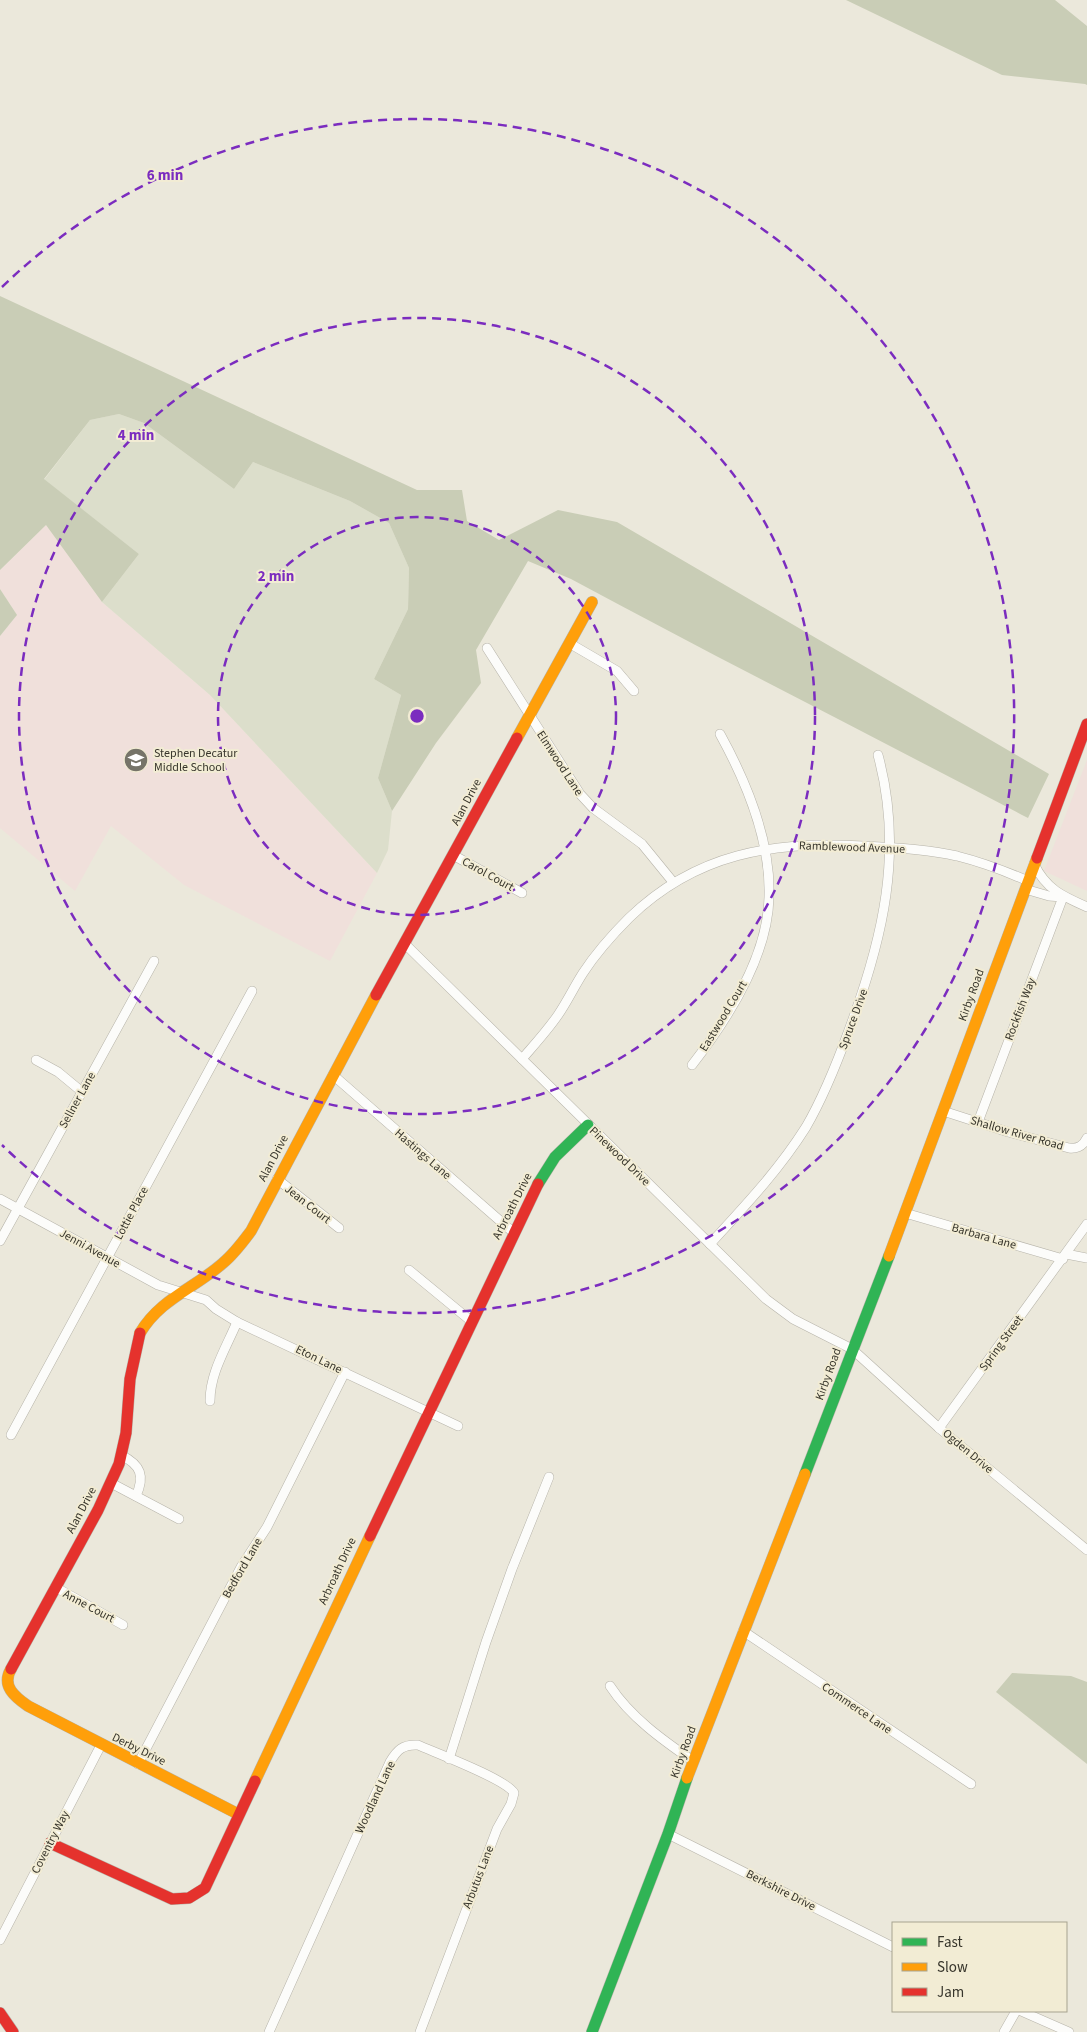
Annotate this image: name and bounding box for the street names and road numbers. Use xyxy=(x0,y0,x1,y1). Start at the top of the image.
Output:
street label: Elmwood Lane xyxy=(532,727,587,799)
street label: Alan Drive xyxy=(447,776,486,829)
street label: Ramblewood Avenue xyxy=(799,837,905,858)
street label: Carol Court xyxy=(459,853,517,896)
street label: Kirby Road xyxy=(954,967,989,1024)
street label: Rockfish Way xyxy=(1001,975,1040,1043)
street label: Eastwood Court xyxy=(696,978,751,1055)
street label: Spruce Drive xyxy=(835,986,872,1052)
street label: Sellner Lane xyxy=(55,1069,100,1131)
street label: Shallow River Road xyxy=(968,1112,1065,1155)
street label: Pinewood Drive xyxy=(585,1123,654,1190)
street label: Hastings Lane xyxy=(391,1125,455,1184)
street label: Alan Drive xyxy=(254,1132,293,1185)
street label: Arbroath Drive xyxy=(488,1170,537,1242)
street label: Jean Court xyxy=(281,1181,334,1228)
street label: Lottie Place xyxy=(110,1183,153,1243)
street label: Barbara Lane xyxy=(950,1219,1018,1254)
street label: Jenni Avenue xyxy=(56,1225,123,1272)
street label: Spring Street xyxy=(975,1312,1027,1375)
street label: Eton Lane xyxy=(293,1341,345,1378)
street label: Kirby Road xyxy=(811,1346,846,1403)
street label: Ogden Drive xyxy=(939,1425,997,1478)
street label: Alan Drive xyxy=(62,1484,101,1537)
street label: Bedford Lane xyxy=(218,1535,267,1602)
street label: Arbroath Drive xyxy=(314,1535,361,1608)
street label: Anne Court xyxy=(60,1586,118,1627)
street label: Commerce Lane xyxy=(818,1679,895,1738)
street label: Kirby Road xyxy=(666,1724,701,1781)
street label: Derby Drive xyxy=(109,1729,169,1770)
street label: Woodland Lane xyxy=(351,1758,400,1836)
street label: Coventry Way xyxy=(27,1807,74,1877)
street label: Arbutus Lane xyxy=(459,1843,498,1911)
street label: Berkshire Drive xyxy=(743,1866,819,1915)

